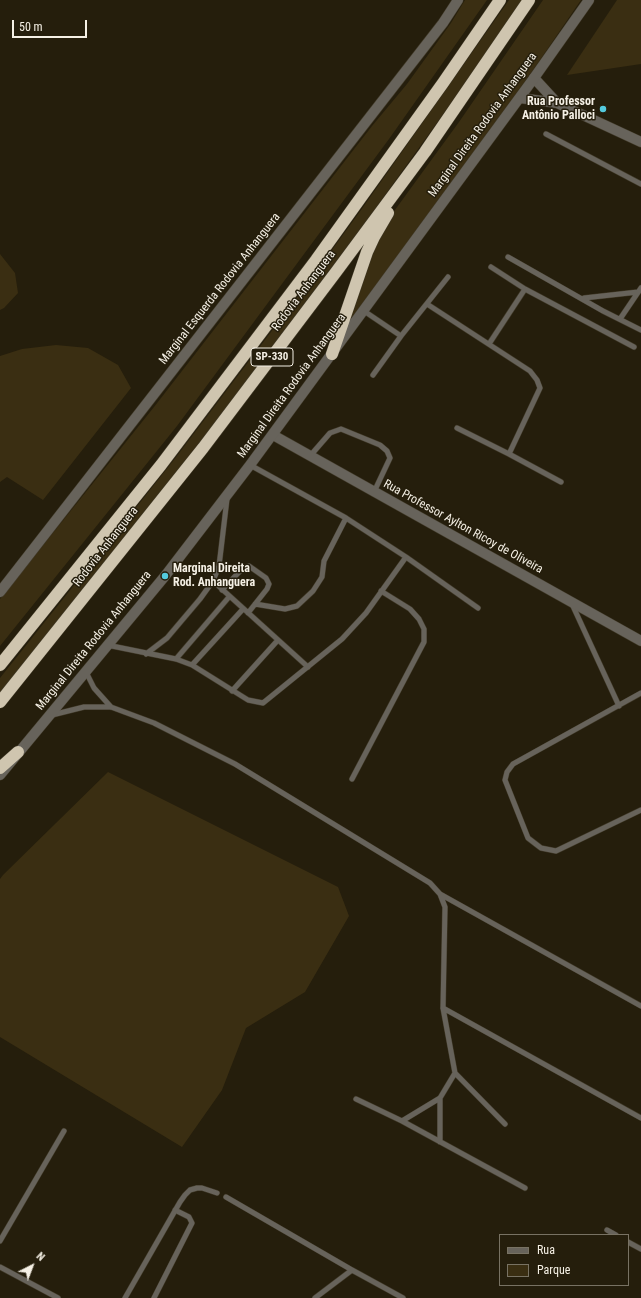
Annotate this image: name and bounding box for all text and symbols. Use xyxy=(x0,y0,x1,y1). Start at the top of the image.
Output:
scale bar xyxy=(14,12,89,38)
text: 50 m xyxy=(19,20,43,34)
street label: Marginal Direita Rodovia Anhanguera xyxy=(426,50,540,200)
place label: Rua Professor Antônio Palloci xyxy=(522,95,595,123)
marker: Rua Professor Antônio Palloci xyxy=(598,104,608,114)
street label: Marginal Esquerda Rodovia Anhanguera xyxy=(156,210,284,368)
street label: Rodovia Anhanguera xyxy=(269,248,339,334)
street label: Marginal Direita Rodovia Anhanguera xyxy=(235,311,349,461)
road number: SP-330 xyxy=(251,348,293,366)
street label: Rua Professor Aylton Ricoy de Oliveira xyxy=(381,477,545,577)
street label: Rodovia Anhanguera xyxy=(70,504,142,590)
place label: Marginal Direita Rod. Anhanguera xyxy=(173,562,255,590)
street label: Marginal Direita Rodovia Anhanguera xyxy=(33,568,155,714)
marker: Marginal Direita Rod. Anhanguera xyxy=(160,571,170,581)
legend xyxy=(499,1234,629,1286)
text: Rua xyxy=(537,1243,555,1257)
north arrow xyxy=(12,1246,52,1286)
text: N xyxy=(34,1250,47,1264)
text: Parque xyxy=(537,1263,570,1277)

